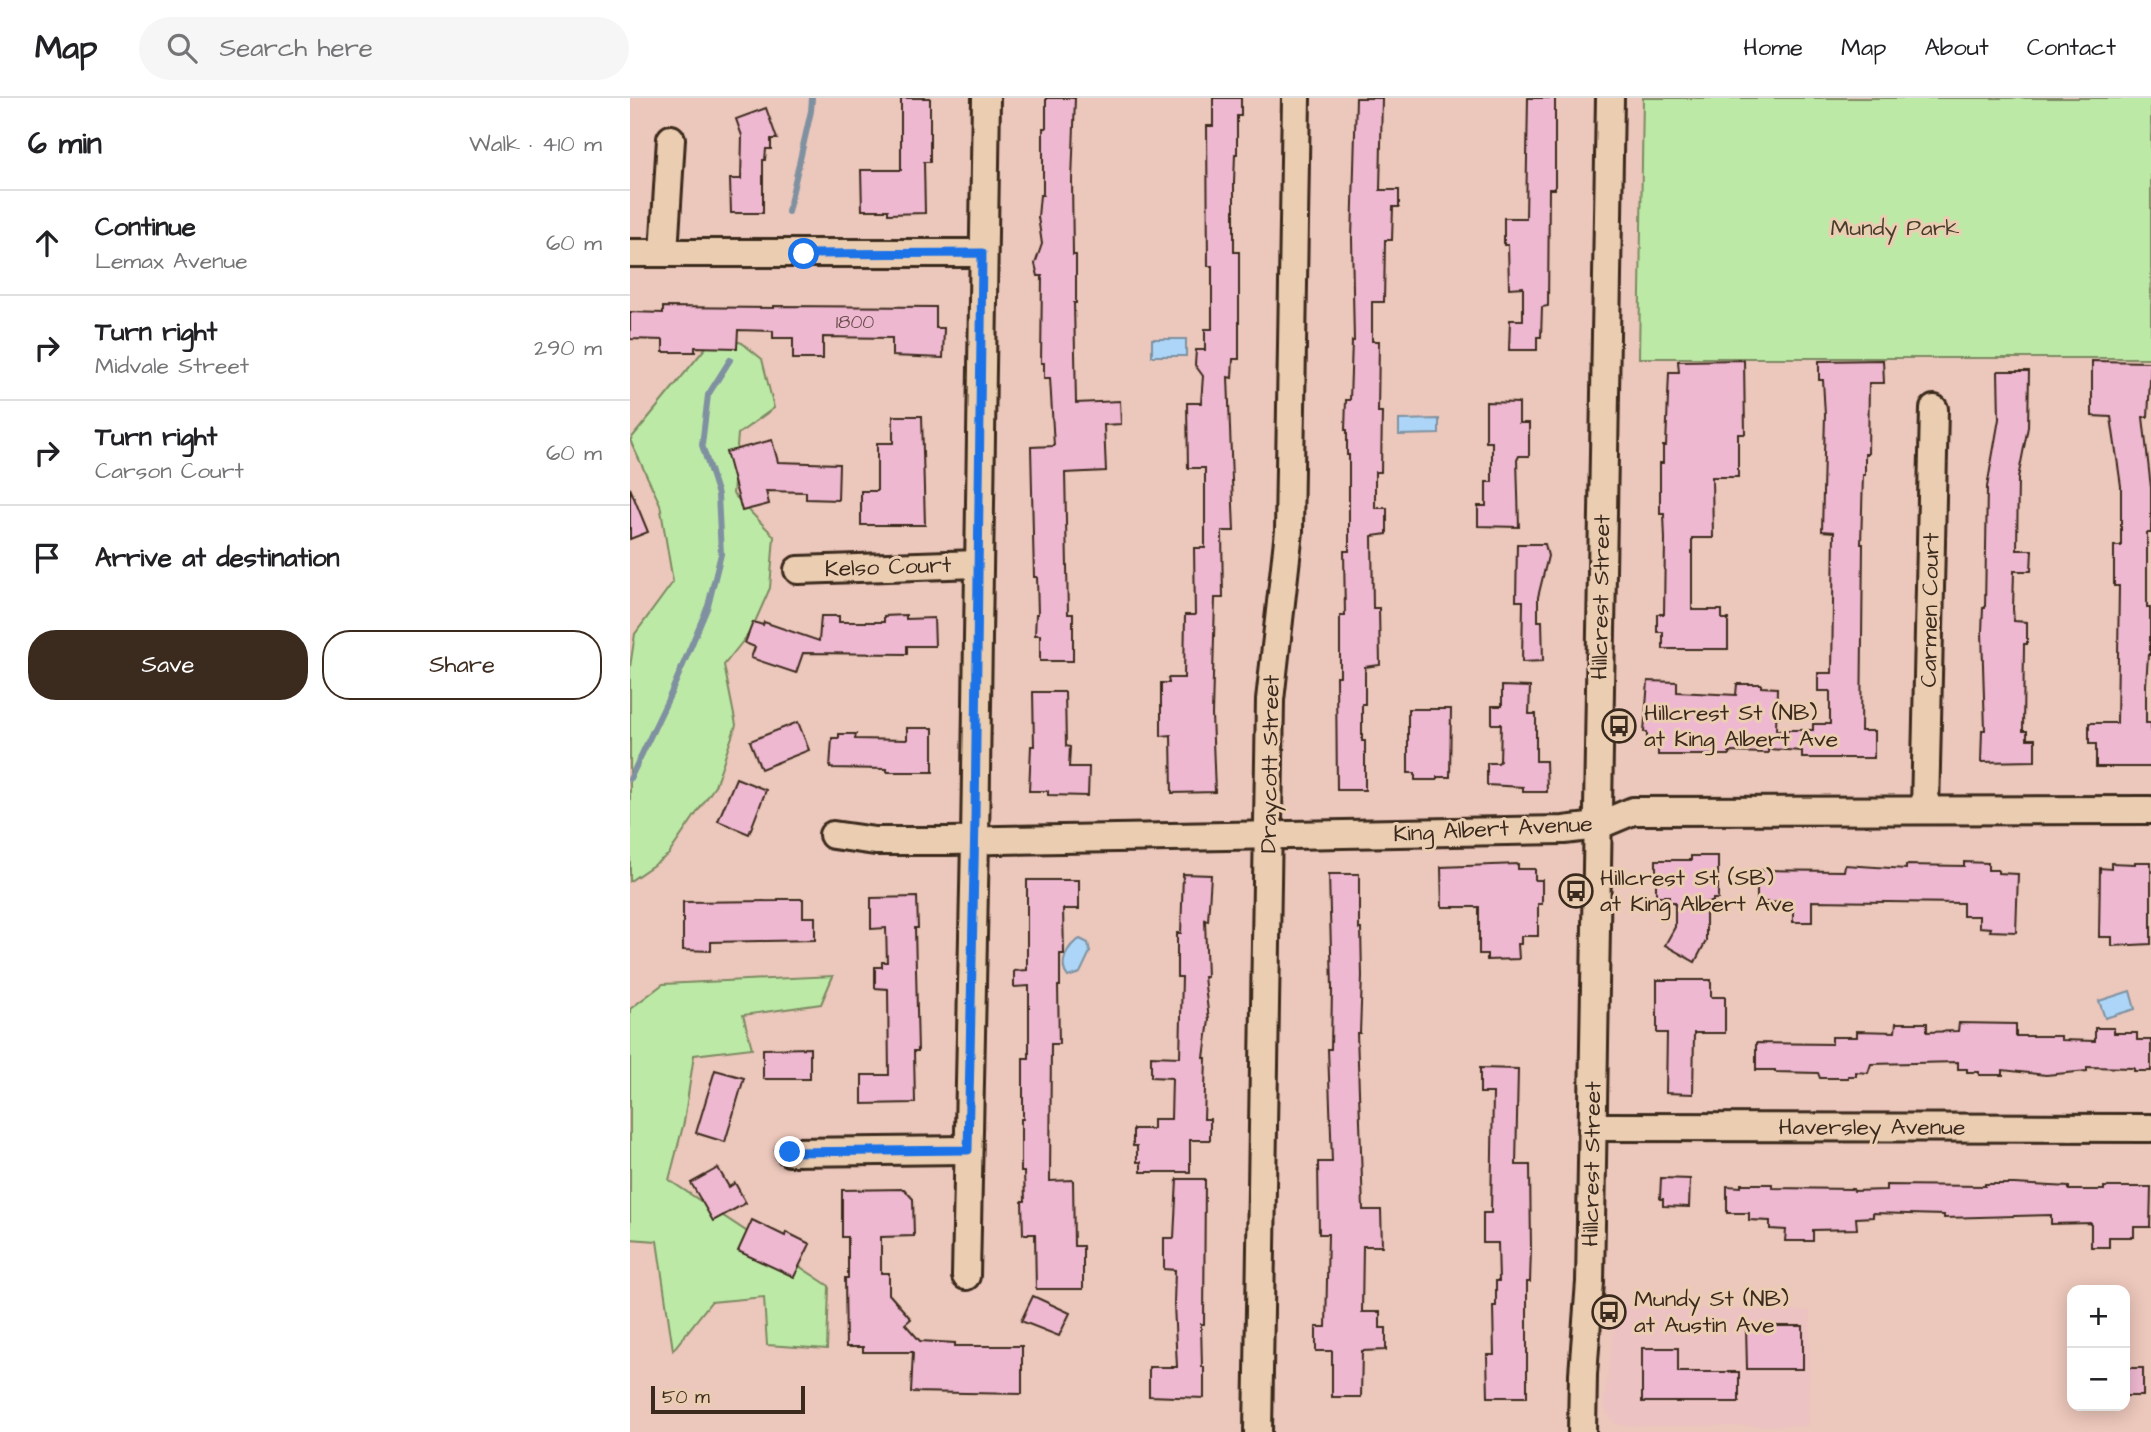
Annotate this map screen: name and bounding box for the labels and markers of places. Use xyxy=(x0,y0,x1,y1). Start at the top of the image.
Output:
place label: Hillcrest St (NB) at King Albert Ave xyxy=(1644,697,1838,756)
bus stop icon: Hillcrest St (NB) at King Albert Ave xyxy=(1600,707,1638,745)
place label: Hillcrest St (SB) at King Albert Ave xyxy=(1600,862,1794,921)
bus stop icon: Hillcrest St (SB) at King Albert Ave xyxy=(1557,872,1595,910)
place label: Mundy St (NB) at Austin Ave xyxy=(1634,1283,1789,1341)
bus stop icon: Mundy St (NB) at Austin Ave xyxy=(1590,1293,1628,1331)

